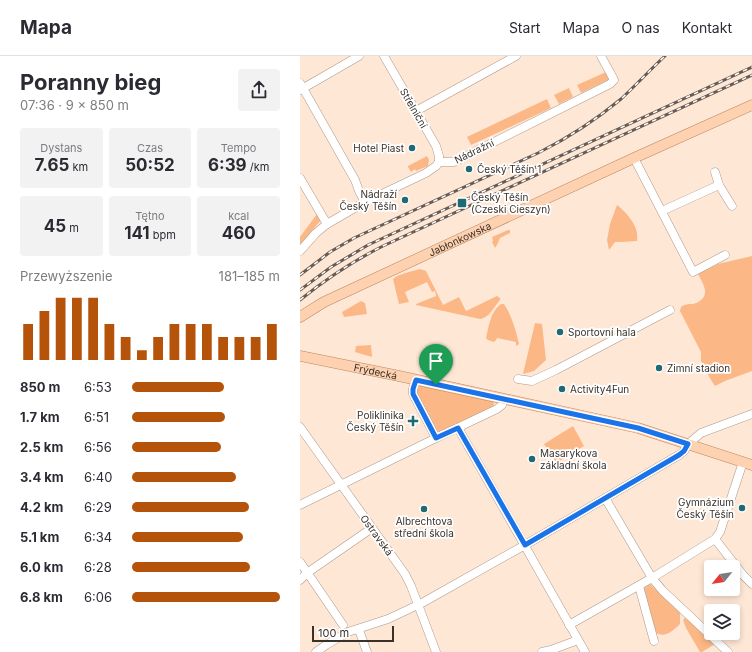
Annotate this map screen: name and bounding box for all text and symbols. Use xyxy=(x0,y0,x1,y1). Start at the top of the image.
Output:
text: Mapa xyxy=(20,16,72,39)
text: Start xyxy=(509,19,540,36)
text: Mapa xyxy=(562,19,600,36)
text: O nas xyxy=(622,19,660,36)
text: Kontakt xyxy=(682,19,732,36)
text: Poranny bieg xyxy=(20,69,161,95)
button: share xyxy=(238,69,280,111)
street label: Střelniční xyxy=(398,86,430,131)
text: 07:36 · 9 × 850 m xyxy=(20,97,129,113)
street label: Nádražní xyxy=(452,136,496,166)
text: Dystans xyxy=(40,141,82,155)
text: Czas xyxy=(137,141,163,155)
text: Tempo xyxy=(221,141,256,155)
place label: Hotel Piast xyxy=(353,142,405,154)
marker: Hotel Piast xyxy=(407,143,417,153)
text: 7.65 xyxy=(35,155,69,175)
text: 50:52 xyxy=(125,155,175,175)
text: 6:39 xyxy=(208,155,247,175)
text: km xyxy=(69,160,88,174)
text: /km xyxy=(247,160,269,174)
place label: Český Těšín 1 xyxy=(477,163,541,175)
marker: Český Těšín 1 xyxy=(464,164,474,174)
place label: Nádraží Český Těšín xyxy=(340,188,398,212)
place label: Český Těšín (Czeski Cieszyn) xyxy=(471,191,551,215)
marker: Nádraží Český Těšín xyxy=(400,195,410,205)
marker: Český Těšín (Czeski Cieszyn) xyxy=(456,197,468,209)
text: Tętno xyxy=(135,209,165,223)
text: kcal xyxy=(228,209,249,223)
text: 45 xyxy=(44,216,66,236)
street label: Jabłonkowska xyxy=(427,219,493,259)
text: m xyxy=(66,221,79,235)
text: 141 xyxy=(124,223,150,243)
text: 460 xyxy=(222,223,256,243)
text: bpm xyxy=(150,228,176,242)
text: Przewyższenie xyxy=(20,268,113,284)
text: 181–185 m xyxy=(219,268,280,284)
place label: Sportovní hala xyxy=(568,326,636,338)
marker: Sportovní hala xyxy=(555,327,565,337)
pin xyxy=(419,344,453,385)
icon: arrive xyxy=(425,350,447,372)
street label: Frýdecká xyxy=(353,361,398,381)
place label: Zimní stadion xyxy=(667,362,730,374)
marker: Zimní stadion xyxy=(654,363,664,373)
text: 850 m xyxy=(20,379,60,395)
text: 6:53 xyxy=(84,379,112,395)
place label: Activity4Fun xyxy=(570,383,629,395)
marker: Activity4Fun xyxy=(557,384,567,394)
text: 1.7 km xyxy=(20,409,60,425)
text: 6:51 xyxy=(84,409,109,425)
place label: Poliklinika Český Těšín xyxy=(347,409,404,433)
marker: Poliklinika Český Těšín xyxy=(407,415,419,427)
text: 2.5 km xyxy=(20,439,63,455)
text: 6:56 xyxy=(84,439,112,455)
place label: Masarykova základní škola xyxy=(540,447,607,471)
marker: Masarykova základní škola xyxy=(527,454,537,464)
text: 3.4 km xyxy=(20,469,64,485)
text: 6:40 xyxy=(84,469,112,485)
place label: Gymnázium Český Těšín xyxy=(677,496,734,520)
text: 4.2 km xyxy=(20,499,63,515)
text: 6:29 xyxy=(84,499,112,515)
marker: Gymnázium Český Těšín xyxy=(737,503,747,513)
marker: Albrechtova střední škola xyxy=(419,504,429,514)
street label: Ostravská xyxy=(358,512,396,558)
place label: Albrechtova střední škola xyxy=(394,515,454,539)
text: 5.1 km xyxy=(20,529,59,545)
text: 6:34 xyxy=(84,529,112,545)
text: 6.0 km xyxy=(20,559,63,575)
text: 6:28 xyxy=(84,559,112,575)
north arrow xyxy=(704,560,740,596)
map controls xyxy=(704,560,740,640)
text: 6.8 km xyxy=(20,589,63,605)
text: 6:06 xyxy=(84,589,112,605)
button: layers xyxy=(704,604,740,640)
scale bar xyxy=(312,624,394,643)
text: 100 m xyxy=(318,626,349,640)

